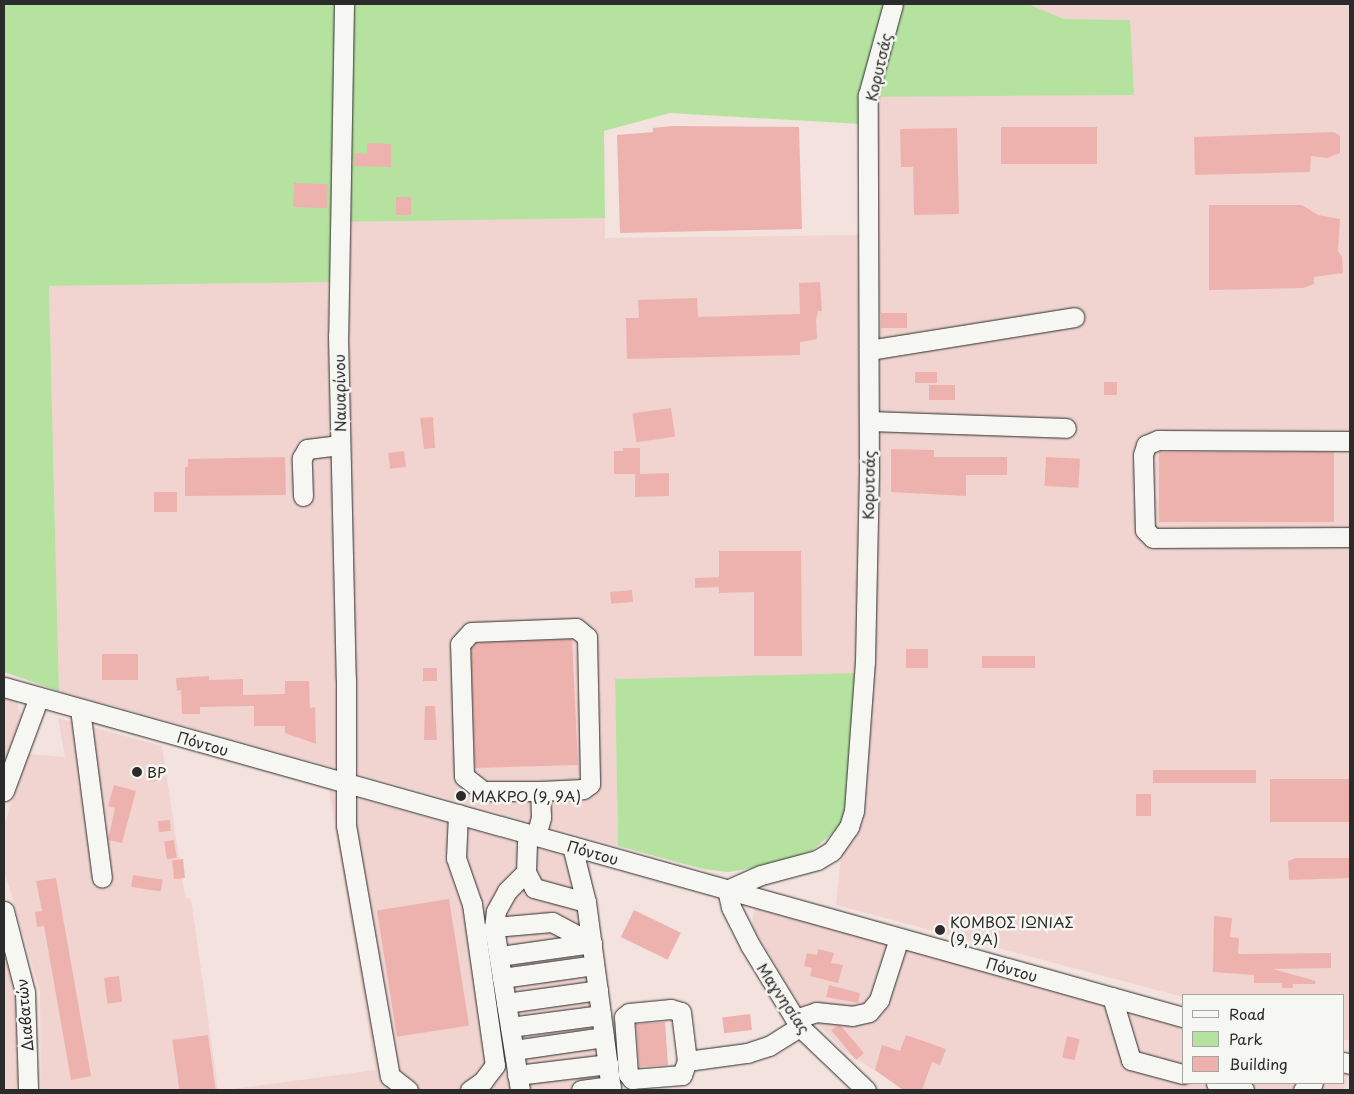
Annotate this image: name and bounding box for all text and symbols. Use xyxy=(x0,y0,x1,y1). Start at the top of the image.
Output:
street label: Κορυτσάς xyxy=(861,31,895,103)
street label: Ναυαρίνου xyxy=(329,354,349,432)
street label: Κορυτσάς xyxy=(858,450,878,520)
street label: Πόντου xyxy=(175,727,231,759)
place label: BP xyxy=(147,763,166,781)
marker: BP xyxy=(131,766,143,778)
place label: ΜΑΚΡΟ (9, 9Α) xyxy=(471,787,583,805)
marker: ΜΑΚΡΟ (9, 9Α) xyxy=(455,790,467,802)
street label: Πόντου xyxy=(565,836,621,868)
place label: ΚΟΜΒΟΣ ΙΩΝΙΑΣ (9, 9Α) xyxy=(950,912,1074,947)
marker: ΚΟΜΒΟΣ ΙΩΝΙΑΣ (9, 9Α) xyxy=(934,924,946,936)
street label: Πόντου xyxy=(984,953,1040,985)
street label: Μαγνησίας xyxy=(754,959,814,1037)
street label: Διαβατών xyxy=(12,978,36,1052)
legend xyxy=(1182,994,1344,1084)
text: Road xyxy=(1229,1002,1265,1025)
text: Park xyxy=(1229,1027,1263,1050)
text: Building xyxy=(1229,1052,1288,1075)

